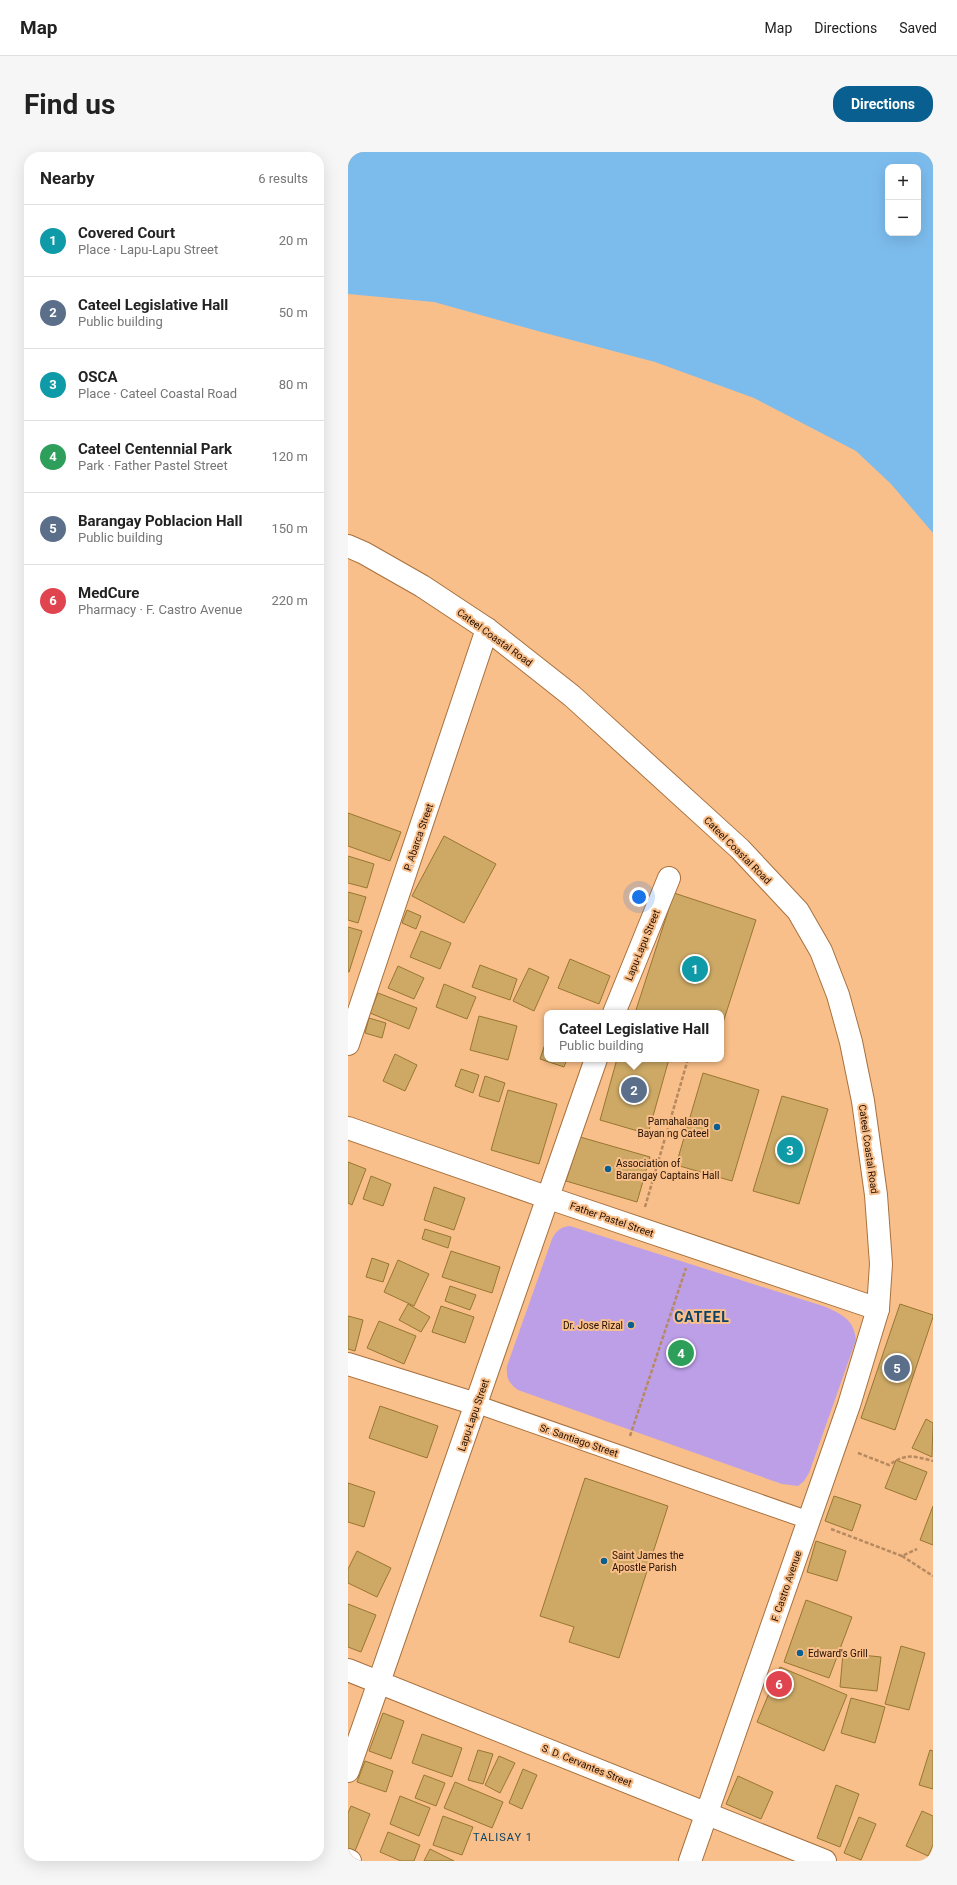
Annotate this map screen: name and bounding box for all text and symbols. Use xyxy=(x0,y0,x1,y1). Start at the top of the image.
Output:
text: Map xyxy=(20,16,58,39)
text: Map xyxy=(765,20,792,36)
text: Directions xyxy=(814,20,877,36)
text: Saved xyxy=(899,20,937,36)
button: Directions xyxy=(833,86,933,122)
text: Find us xyxy=(24,88,115,121)
map controls xyxy=(885,164,921,236)
button: + xyxy=(885,164,921,200)
text: Nearby xyxy=(40,168,95,188)
text: 6 results xyxy=(258,171,308,186)
button: − xyxy=(885,200,921,236)
text: Covered Court xyxy=(78,224,175,242)
text: 1 xyxy=(49,233,57,248)
text: 20 m xyxy=(279,233,308,248)
text: Place · Lapu-Lapu Street xyxy=(78,242,218,257)
text: Cateel Legislative Hall xyxy=(78,296,228,314)
text: 2 xyxy=(49,305,57,320)
text: 50 m xyxy=(279,305,308,320)
text: Public building xyxy=(78,314,163,329)
text: OSCA xyxy=(78,368,117,386)
text: 3 xyxy=(49,377,57,392)
text: 80 m xyxy=(279,377,308,392)
text: Place · Cateel Coastal Road xyxy=(78,386,237,401)
text: Cateel Centennial Park xyxy=(78,440,232,458)
text: 4 xyxy=(49,449,57,464)
text: 120 m xyxy=(271,449,308,464)
text: Park · Father Pastel Street xyxy=(78,458,228,473)
text: Barangay Poblacion Hall xyxy=(78,512,242,530)
text: 5 xyxy=(49,521,57,536)
text: 150 m xyxy=(271,521,308,536)
text: Public building xyxy=(78,530,163,545)
text: MedCure xyxy=(78,584,139,602)
text: 6 xyxy=(49,593,57,608)
text: 220 m xyxy=(271,593,308,608)
text: Pharmacy · F. Castro Avenue xyxy=(78,602,242,617)
street label: Cateel Coastal Road xyxy=(455,606,534,668)
street label: P. Abarca Street xyxy=(402,802,435,872)
street label: Cateel Coastal Road xyxy=(702,815,773,886)
your location xyxy=(629,887,649,907)
street label: Lapu-Lapu Street xyxy=(623,908,662,982)
pin: 1 xyxy=(682,954,708,984)
popup xyxy=(544,1010,724,1062)
text: Cateel Legislative Hall xyxy=(559,1020,709,1038)
text: Public building xyxy=(559,1038,644,1053)
pin: 2 xyxy=(621,1075,647,1105)
street label: Cateel Coastal Road xyxy=(857,1104,880,1194)
place label: Pamahalaang Bayan ng Cateel xyxy=(637,1116,709,1139)
marker: Pamahalaang Bayan ng Cateel xyxy=(712,1122,722,1132)
pin: 3 xyxy=(777,1135,803,1165)
place label: Association of Barangay Captains Hall xyxy=(616,1158,719,1181)
marker: Association of Barangay Captains Hall xyxy=(603,1164,613,1174)
street label: Father Pastel Street xyxy=(569,1200,655,1239)
district label: CATEEL xyxy=(674,1309,730,1325)
place label: Dr. Jose Rizal xyxy=(563,1320,623,1331)
marker: Dr. Jose Rizal xyxy=(626,1320,636,1330)
pin: 4 xyxy=(668,1338,694,1368)
pin: 5 xyxy=(884,1353,910,1383)
street label: Lapu-Lapu Street xyxy=(456,1378,491,1453)
street label: Sr. Santiago Street xyxy=(538,1422,619,1459)
street label: F. Castro Avenue xyxy=(769,1549,804,1623)
place label: Saint James the Apostle Parish xyxy=(612,1550,684,1573)
marker: Saint James the Apostle Parish xyxy=(599,1556,609,1566)
marker: Edward's Grill xyxy=(795,1648,805,1658)
place label: Edward's Grill xyxy=(808,1648,868,1659)
pin: 6 xyxy=(766,1669,792,1699)
street label: S. D. Cervantes Street xyxy=(540,1742,633,1789)
district label: TALISAY 1 xyxy=(473,1831,533,1844)

